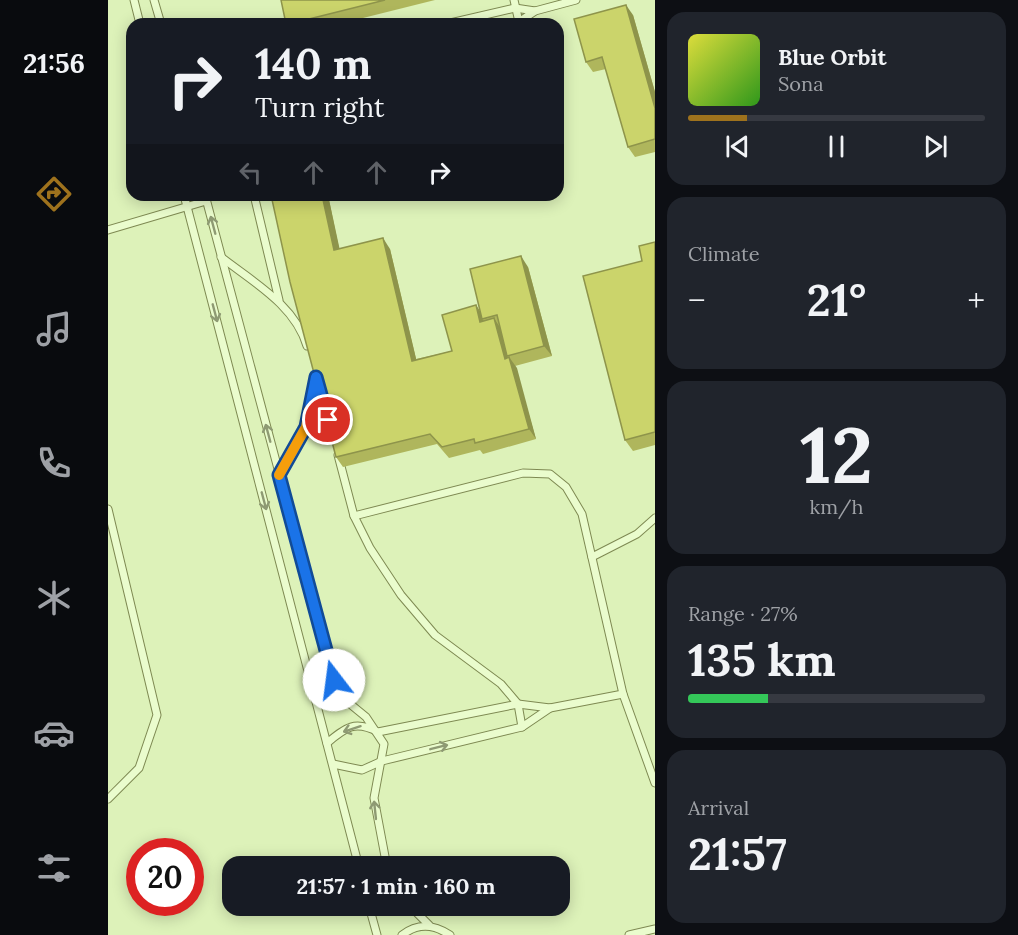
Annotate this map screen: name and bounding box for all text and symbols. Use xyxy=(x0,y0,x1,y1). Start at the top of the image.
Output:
text: 140 m xyxy=(255,37,371,91)
icon: right xyxy=(156,42,234,120)
text: Blue Orbit xyxy=(778,43,886,71)
text: 21:56 xyxy=(23,46,85,80)
text: Sona xyxy=(778,71,824,96)
text: Turn right xyxy=(255,90,384,124)
icon: previous xyxy=(721,130,754,163)
icon: pause xyxy=(820,130,853,163)
icon: next xyxy=(919,130,952,163)
icon: left xyxy=(234,156,267,189)
icon: ahead xyxy=(297,156,330,189)
icon: ahead xyxy=(360,156,393,189)
icon: right xyxy=(423,156,456,189)
icon: directions xyxy=(33,173,75,215)
one-way arrow xyxy=(206,215,218,234)
text: Climate xyxy=(688,241,760,266)
text: 21° xyxy=(807,271,866,328)
text: − xyxy=(688,279,706,321)
text: + xyxy=(967,279,985,321)
one-way arrow xyxy=(210,303,221,322)
icon: music xyxy=(33,308,75,350)
pin xyxy=(302,394,353,445)
icon: arrive xyxy=(311,403,344,436)
text: 12 xyxy=(800,405,873,504)
one-way arrow xyxy=(262,424,273,443)
icon: phone xyxy=(33,442,75,484)
one-way arrow xyxy=(259,491,270,510)
text: km/h xyxy=(809,494,864,519)
icon: climate xyxy=(33,577,75,619)
text: Range · 27% xyxy=(688,601,798,626)
text: 135 km xyxy=(688,631,836,688)
position arrow xyxy=(302,648,366,712)
icon: car xyxy=(33,712,75,754)
one-way arrow xyxy=(343,724,361,735)
one-way arrow xyxy=(429,741,448,753)
text: Arrival xyxy=(688,795,749,820)
one-way arrow xyxy=(370,801,381,820)
text: 21:57 xyxy=(688,825,787,882)
speed limit sign: 20 xyxy=(126,838,204,916)
icon: filters xyxy=(33,847,75,889)
text: 21:57 · 1 min · 160 m xyxy=(296,872,496,900)

